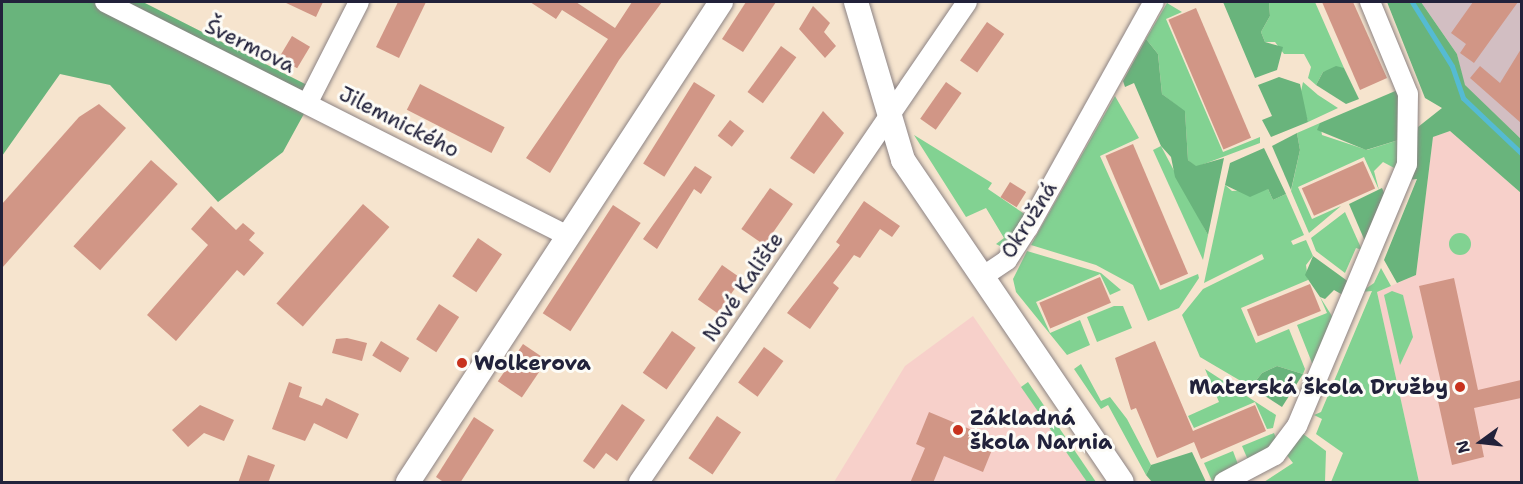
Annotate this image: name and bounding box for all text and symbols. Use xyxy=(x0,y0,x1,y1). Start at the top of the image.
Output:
street label: Švermova xyxy=(201,14,299,78)
street label: Jilemnického xyxy=(335,81,463,163)
street label: Okružná xyxy=(996,177,1062,263)
street label: Nové Kalište xyxy=(697,228,789,346)
place label: Wolkerova xyxy=(474,350,591,376)
marker: Wolkerova xyxy=(455,356,469,370)
place label: Materská škola Družby xyxy=(1189,374,1448,400)
marker: Materská škola Družby xyxy=(1453,380,1467,394)
place label: Základná škola Narnia xyxy=(970,405,1112,455)
north arrow xyxy=(1451,412,1511,472)
marker: Základná škola Narnia xyxy=(951,423,965,437)
text: N xyxy=(1451,438,1475,456)

